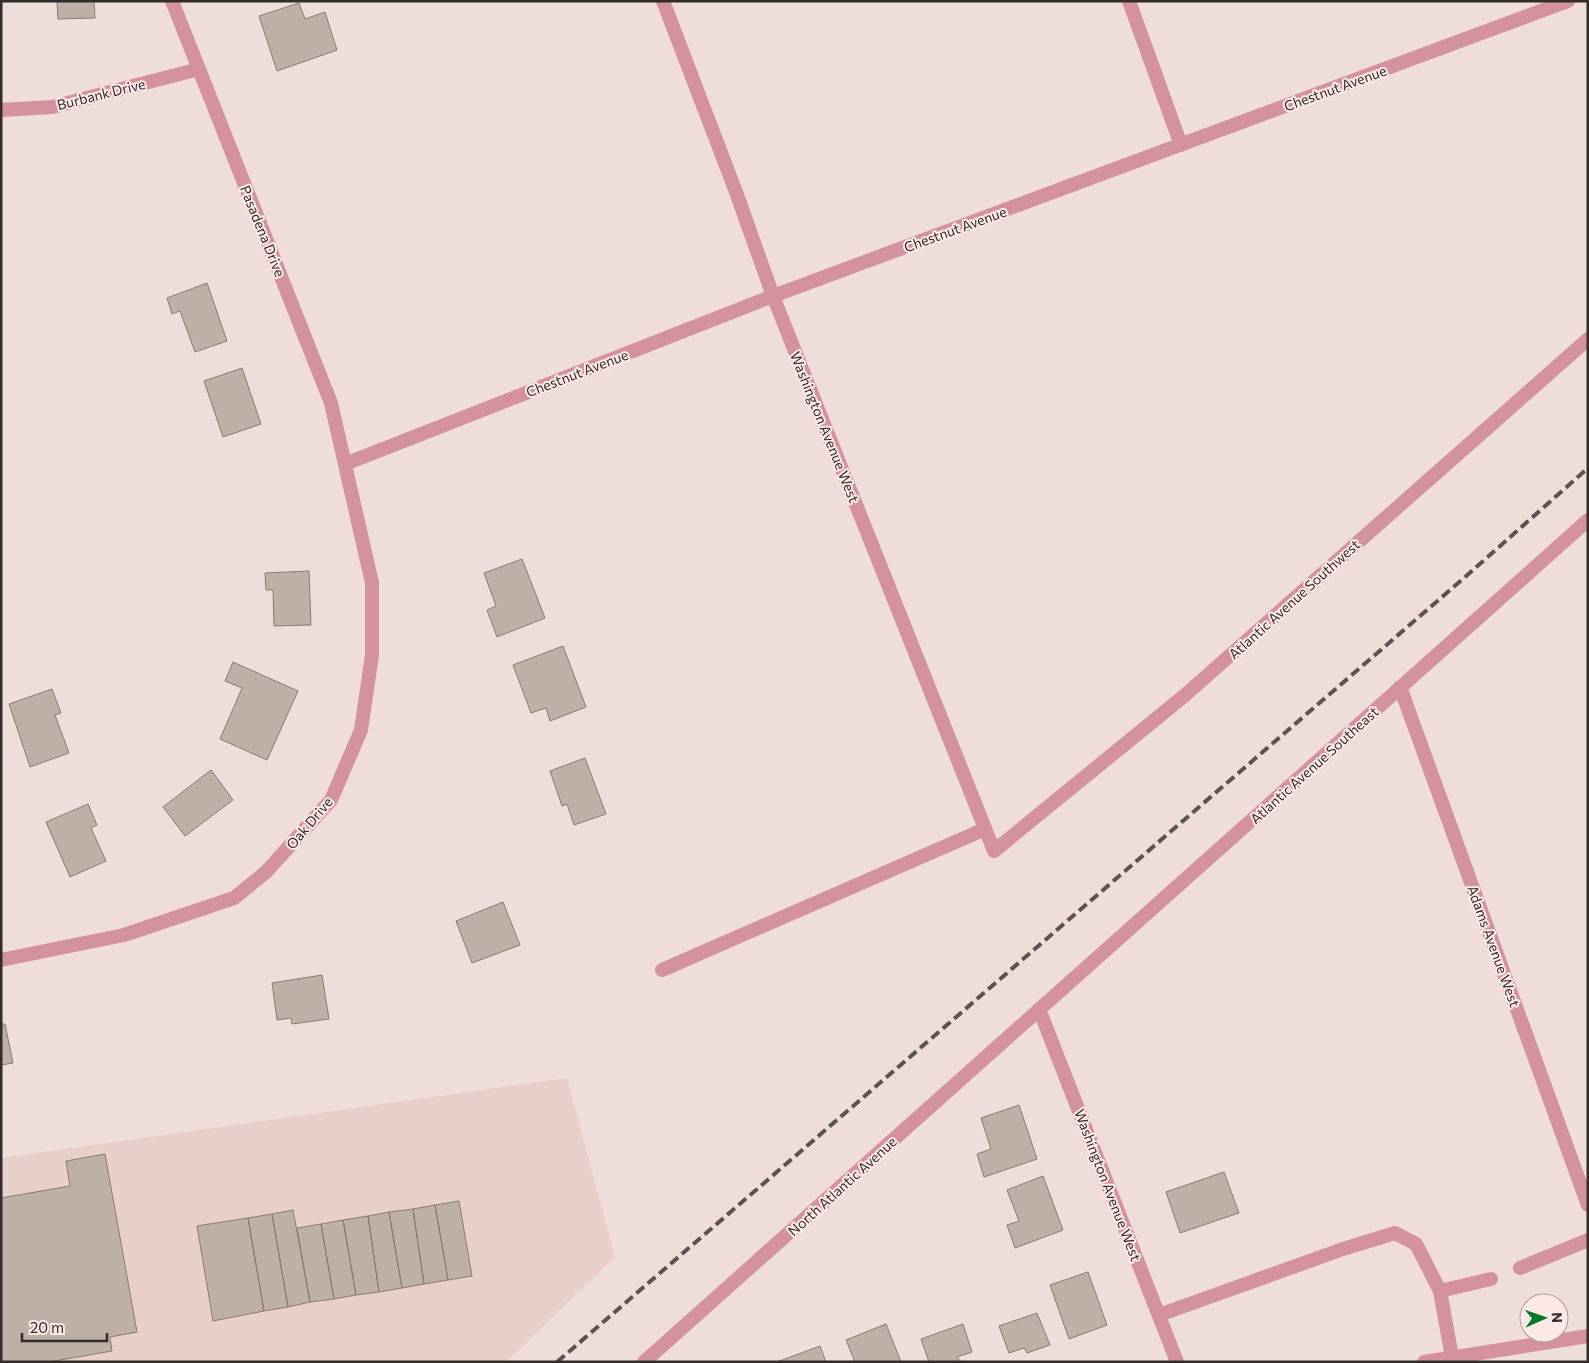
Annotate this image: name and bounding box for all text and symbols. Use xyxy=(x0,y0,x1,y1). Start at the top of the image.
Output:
street label: Chestnut Avenue xyxy=(1281,62,1389,114)
street label: Burbank Drive xyxy=(55,75,147,113)
street label: Pasadena Drive xyxy=(237,183,289,279)
street label: Chestnut Avenue xyxy=(901,203,1009,255)
street label: Chestnut Avenue xyxy=(524,346,630,400)
street label: Washington Avenue West xyxy=(787,349,863,505)
street label: Atlantic Avenue Southwest xyxy=(1225,535,1363,662)
street label: Atlantic Avenue Southeast xyxy=(1246,703,1382,827)
street label: Oak Drive xyxy=(282,793,336,853)
street label: Adams Avenue West xyxy=(1464,883,1524,1009)
street label: Washington Avenue West xyxy=(1071,1107,1145,1264)
street label: North Atlantic Avenue xyxy=(784,1133,900,1239)
north arrow xyxy=(1519,1293,1569,1343)
scale bar xyxy=(22,1310,108,1342)
text: N xyxy=(1549,1312,1566,1323)
text: 20 m xyxy=(30,1318,64,1336)

